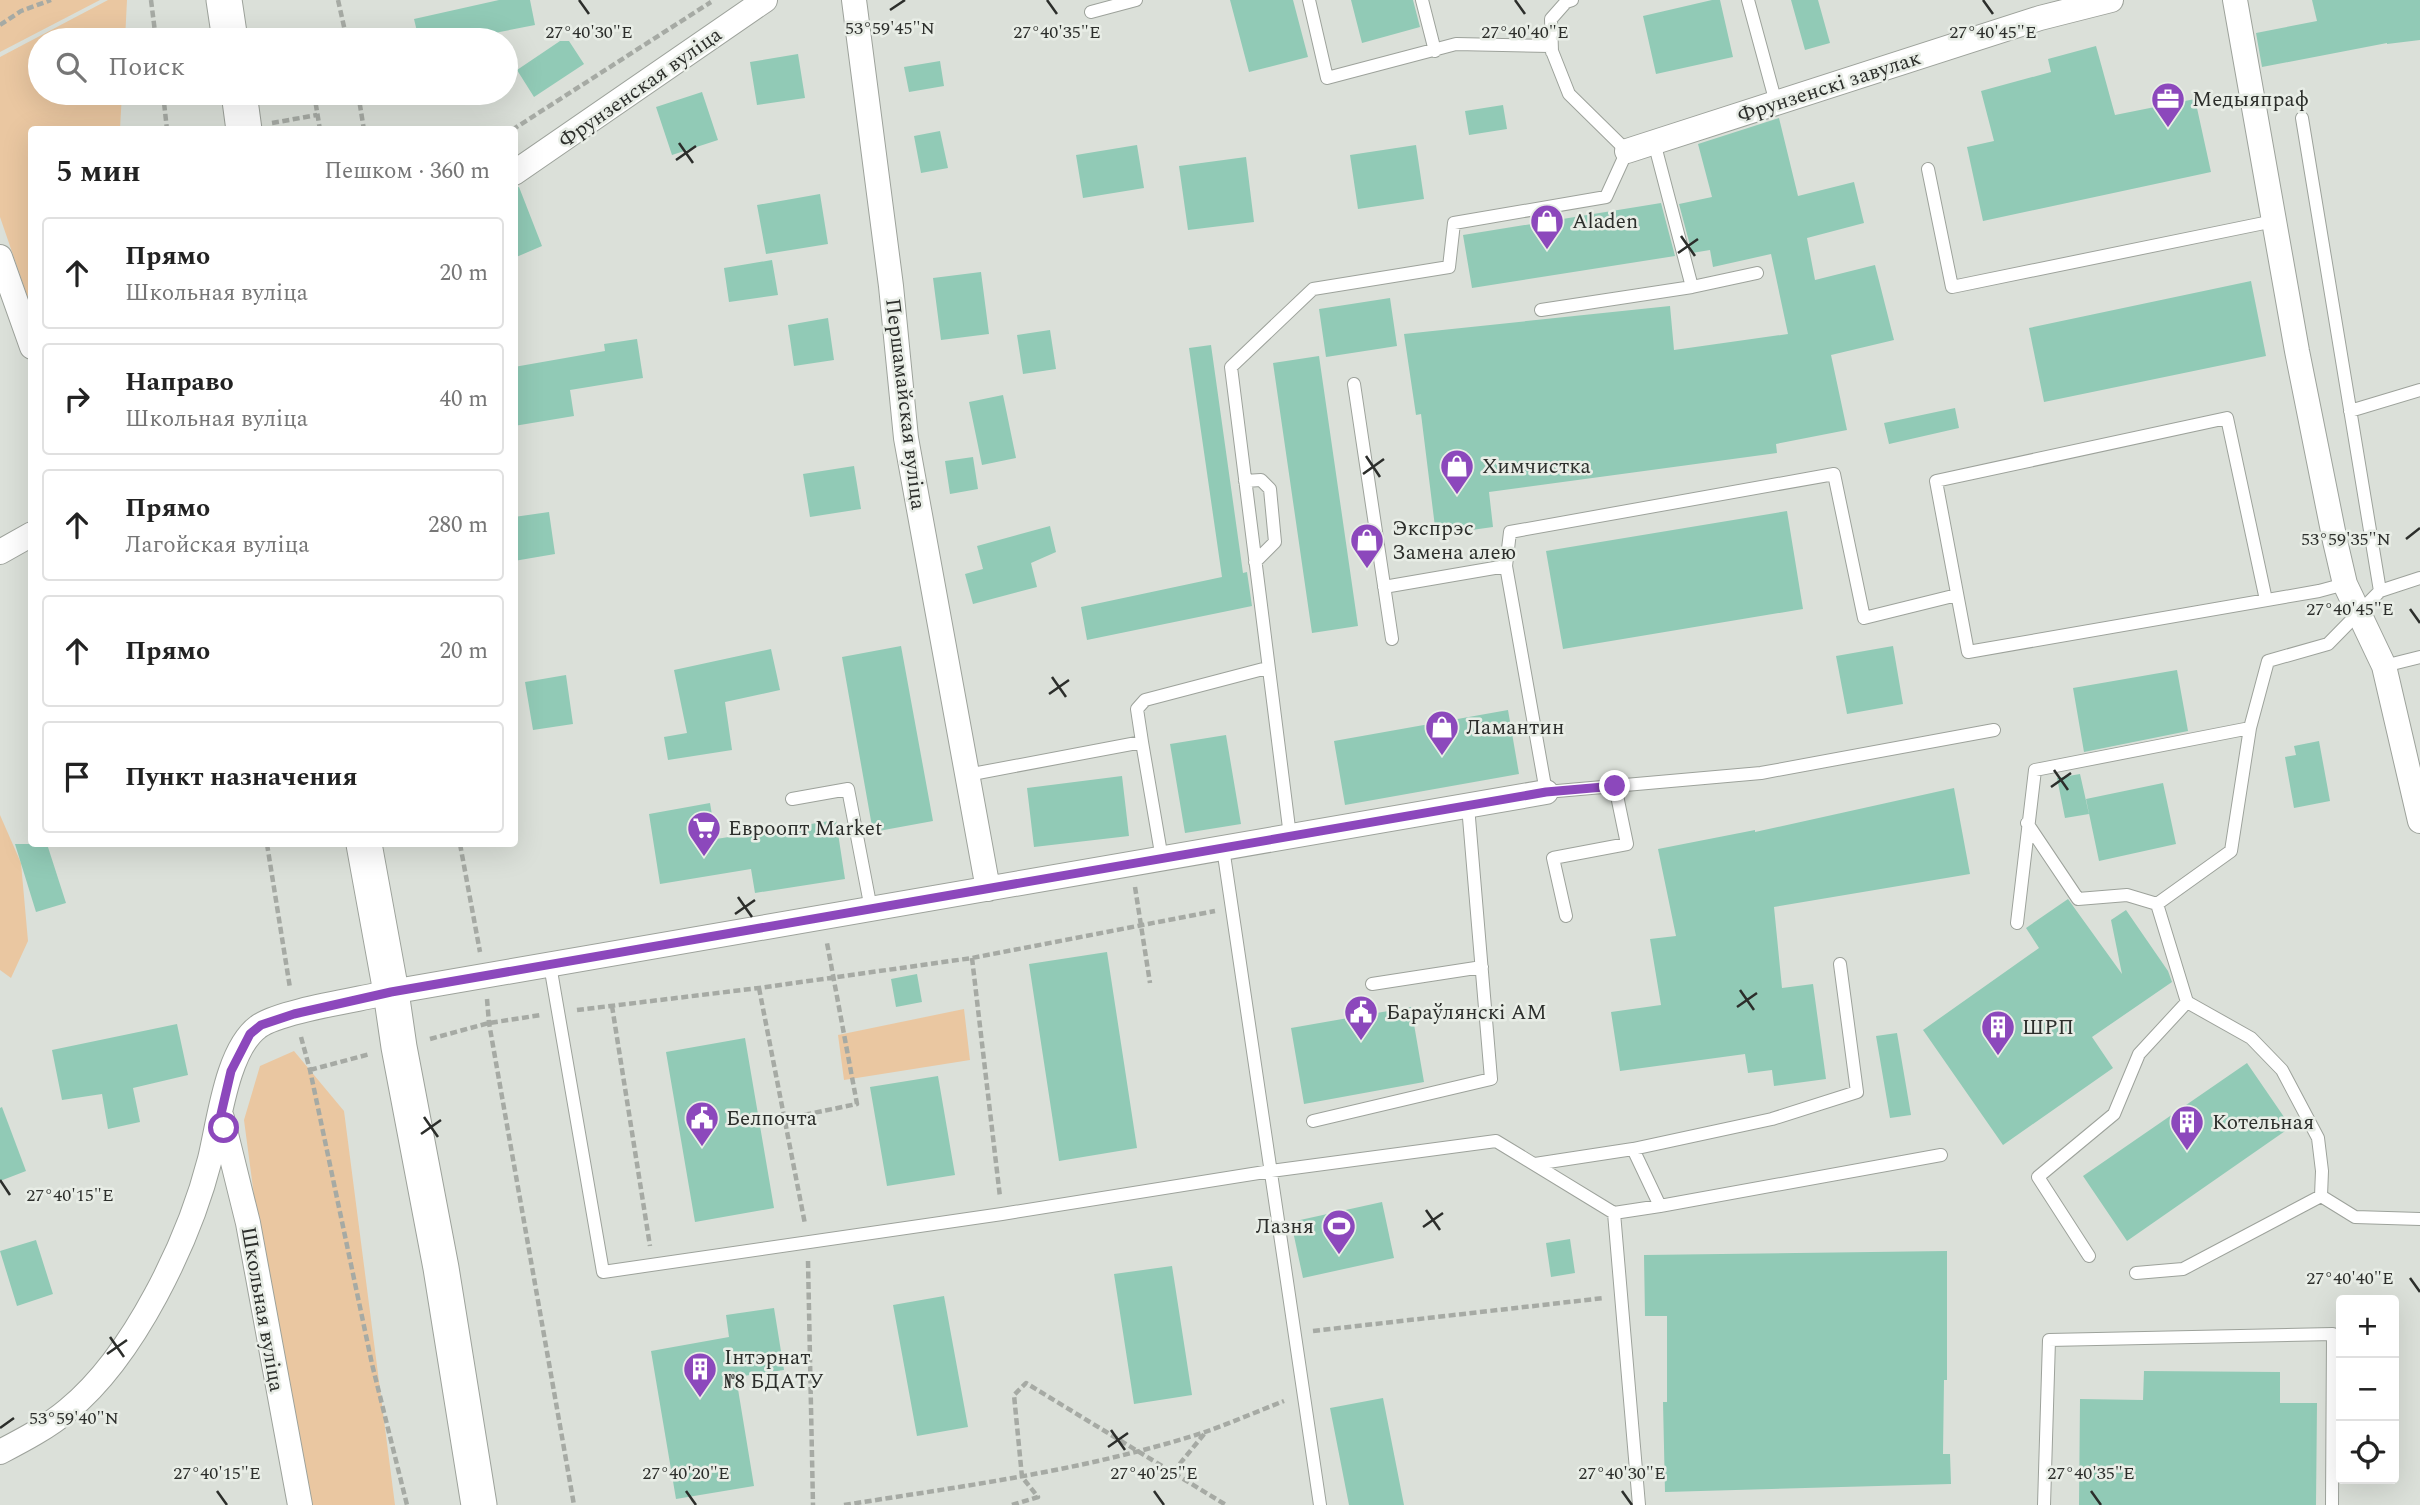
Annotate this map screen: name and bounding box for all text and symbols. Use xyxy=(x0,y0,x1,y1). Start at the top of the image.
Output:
text: 53°59'45"N xyxy=(845,15,935,42)
text: 27°40'30"E xyxy=(545,19,633,46)
street label: Фрунзенская вуліца xyxy=(552,19,730,156)
text: 27°40'35"E xyxy=(1013,19,1101,46)
text: 27°40'40"E xyxy=(1481,19,1569,46)
text: 27°40'45"E xyxy=(1949,19,2037,46)
search box xyxy=(28,28,518,105)
street label: Фрунзенскі завулак xyxy=(1733,42,1926,132)
text: Поиск xyxy=(108,47,185,87)
icon: search xyxy=(52,48,90,86)
office icon: Медыяпраф xyxy=(2149,80,2187,129)
place label: Медыяпраф xyxy=(2192,84,2309,116)
text: 5 мин xyxy=(56,149,141,195)
text: Пешком · 360 m xyxy=(324,154,490,189)
shop icon: Aladen xyxy=(1528,202,1566,251)
place label: Aladen xyxy=(1572,206,1638,238)
text: Прямо xyxy=(125,236,210,276)
icon: ahead xyxy=(58,254,96,292)
text: 20 m xyxy=(439,256,488,291)
text: Школьная вуліца xyxy=(125,276,308,311)
street label: Першамайская вуліца xyxy=(876,297,934,512)
text: Направо xyxy=(125,362,234,402)
icon: right xyxy=(58,380,96,418)
text: 40 m xyxy=(439,382,488,417)
text: Школьная вуліца xyxy=(125,402,308,437)
shop icon: Химчистка xyxy=(1438,447,1476,496)
place label: Химчистка xyxy=(1482,451,1592,483)
text: Прямо xyxy=(125,488,210,528)
icon: ahead xyxy=(58,506,96,544)
text: 280 m xyxy=(428,508,488,543)
place label: Экспрэс Замена алею xyxy=(1392,513,1516,569)
shop icon: Экспрэс Замена алею xyxy=(1348,521,1386,570)
text: 53°59'35"N xyxy=(2301,526,2391,553)
text: Лагойская вуліца xyxy=(125,528,309,563)
text: 27°40'45"E xyxy=(2306,596,2394,623)
text: Прямо xyxy=(125,631,210,671)
icon: ahead xyxy=(58,632,96,670)
text: 20 m xyxy=(439,634,488,669)
shop icon: Ламантин xyxy=(1423,708,1461,757)
place label: Ламантин xyxy=(1466,712,1564,744)
text: Пункт назначения xyxy=(125,757,358,797)
icon: arrive xyxy=(58,758,96,796)
route end xyxy=(1599,770,1630,801)
supermarket icon: Евроопт Market xyxy=(685,809,723,858)
place label: Евроопт Market xyxy=(728,813,882,845)
public building icon: Бараўлянскі АМ xyxy=(1342,993,1380,1042)
place label: Бараўлянскі АМ xyxy=(1386,997,1547,1029)
building icon: ШРП xyxy=(1979,1008,2017,1057)
place label: ШРП xyxy=(2022,1012,2074,1044)
public building icon: Белпочта xyxy=(683,1099,721,1148)
place label: Белпочта xyxy=(726,1103,818,1135)
building icon: Котельная xyxy=(2168,1103,2206,1152)
place label: Котельная xyxy=(2212,1107,2314,1139)
route start xyxy=(208,1112,239,1143)
text: 27°40'15"E xyxy=(26,1182,114,1209)
sports icon: Лазня xyxy=(1320,1207,1358,1256)
place label: Лазня xyxy=(1256,1211,1314,1243)
street label: Школьная вуліца xyxy=(232,1224,292,1395)
text: 27°40'40"E xyxy=(2306,1265,2394,1292)
map controls xyxy=(2336,1295,2399,1484)
button: + xyxy=(2336,1295,2399,1358)
place label: Інтэрнат №8 БДАТУ xyxy=(724,1342,824,1398)
building icon: Інтэрнат №8 БДАТУ xyxy=(681,1350,719,1399)
button: − xyxy=(2336,1358,2399,1421)
text: 53°59'40"N xyxy=(29,1405,119,1432)
button: locate xyxy=(2336,1421,2399,1484)
text: 27°40'15"E xyxy=(173,1460,261,1487)
text: 27°40'20"E xyxy=(642,1460,730,1487)
text: 27°40'25"E xyxy=(1110,1460,1198,1487)
text: 27°40'30"E xyxy=(1578,1460,1666,1487)
text: 27°40'35"E xyxy=(2047,1460,2135,1487)

